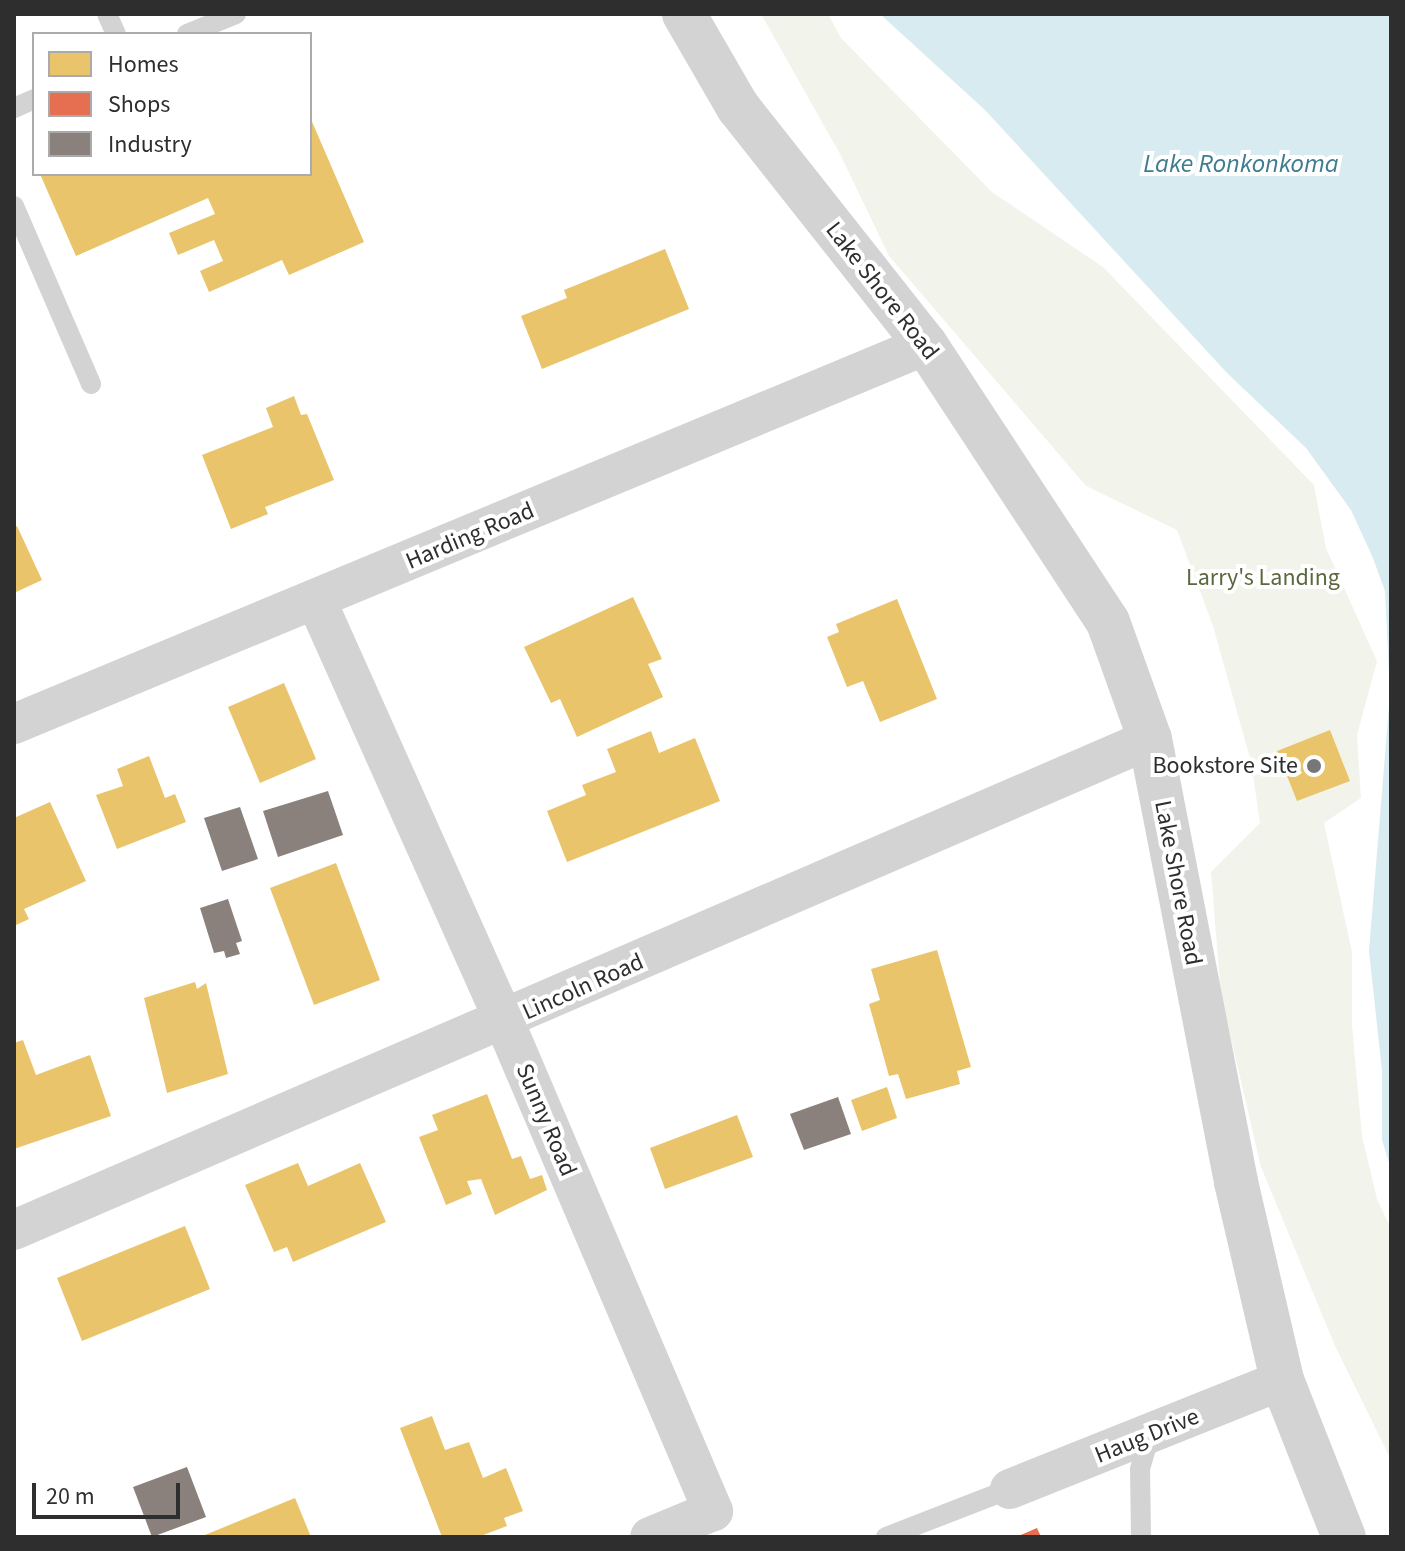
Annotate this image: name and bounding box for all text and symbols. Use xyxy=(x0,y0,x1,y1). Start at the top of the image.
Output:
legend xyxy=(32,32,312,176)
text: Homes xyxy=(108,47,179,82)
text: Shops xyxy=(108,87,170,122)
text: Industry xyxy=(108,127,192,162)
water label: Lake Ronkonkoma xyxy=(1143,148,1339,180)
street label: Lake Shore Road xyxy=(819,216,945,366)
street label: Harding Road xyxy=(402,496,538,576)
park label: Larry's Landing xyxy=(1186,564,1340,592)
place label: Bookstore Site xyxy=(1152,752,1298,780)
marker: Bookstore Site xyxy=(1305,757,1323,775)
street label: Lake Shore Road xyxy=(1148,798,1208,968)
street label: Lincoln Road xyxy=(518,947,648,1027)
street label: Sunny Road xyxy=(509,1059,583,1181)
street label: Haug Drive xyxy=(1091,1402,1203,1470)
scale bar xyxy=(36,1467,184,1517)
text: 20 m xyxy=(46,1479,95,1514)

